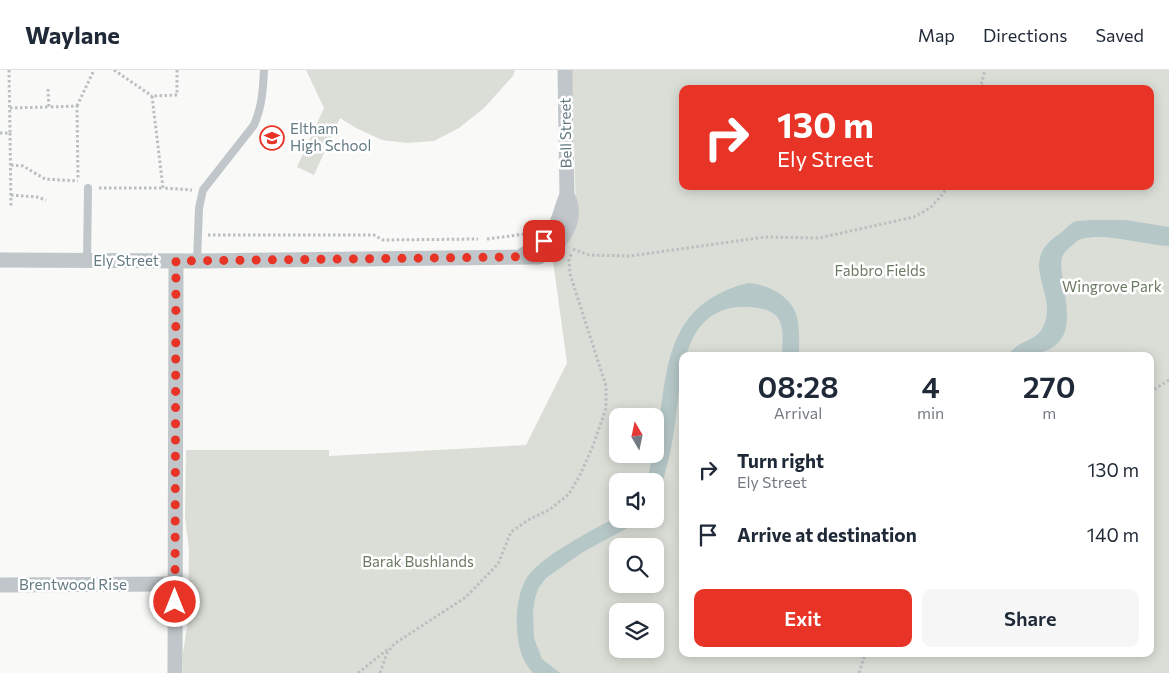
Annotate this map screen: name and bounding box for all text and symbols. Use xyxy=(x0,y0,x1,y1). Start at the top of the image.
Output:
text: Waylane xyxy=(25,20,120,49)
text: Map xyxy=(918,24,955,46)
text: Directions xyxy=(983,24,1067,46)
text: Saved xyxy=(1095,24,1144,46)
street label: Bell Street xyxy=(555,98,575,168)
text: 130 m xyxy=(777,102,874,145)
icon: right xyxy=(694,105,759,170)
place label: Eltham High School xyxy=(290,119,371,154)
school or university icon: Eltham High School xyxy=(259,125,285,151)
text: Ely Street xyxy=(777,145,873,172)
pin xyxy=(523,220,565,262)
icon: arrive xyxy=(530,227,558,255)
street label: Ely Street xyxy=(93,251,159,269)
park label: Fabbro Fields xyxy=(834,261,926,279)
park label: Wingrove Park xyxy=(1062,277,1162,295)
text: 08:28 xyxy=(757,367,839,404)
text: 4 xyxy=(922,367,940,404)
text: 270 xyxy=(1023,367,1075,404)
text: Arrival xyxy=(774,403,822,422)
text: min xyxy=(917,403,944,422)
text: m xyxy=(1042,403,1056,422)
north arrow xyxy=(609,408,664,462)
map controls xyxy=(609,408,664,658)
text: Turn right xyxy=(737,449,824,472)
icon: right xyxy=(694,456,722,484)
text: 130 m xyxy=(1087,458,1139,481)
text: Ely Street xyxy=(737,472,807,491)
button: sound xyxy=(609,473,664,528)
icon: arrive xyxy=(694,521,722,549)
text: Arrive at destination xyxy=(737,523,917,546)
text: 140 m xyxy=(1087,523,1139,546)
button: search xyxy=(609,538,664,593)
park label: Barak Bushlands xyxy=(362,552,474,570)
street label: Brentwood Rise xyxy=(19,575,127,593)
position arrow xyxy=(148,575,200,627)
button: Exit xyxy=(694,589,912,647)
button: Share xyxy=(922,589,1139,647)
button: layers xyxy=(609,603,664,658)

